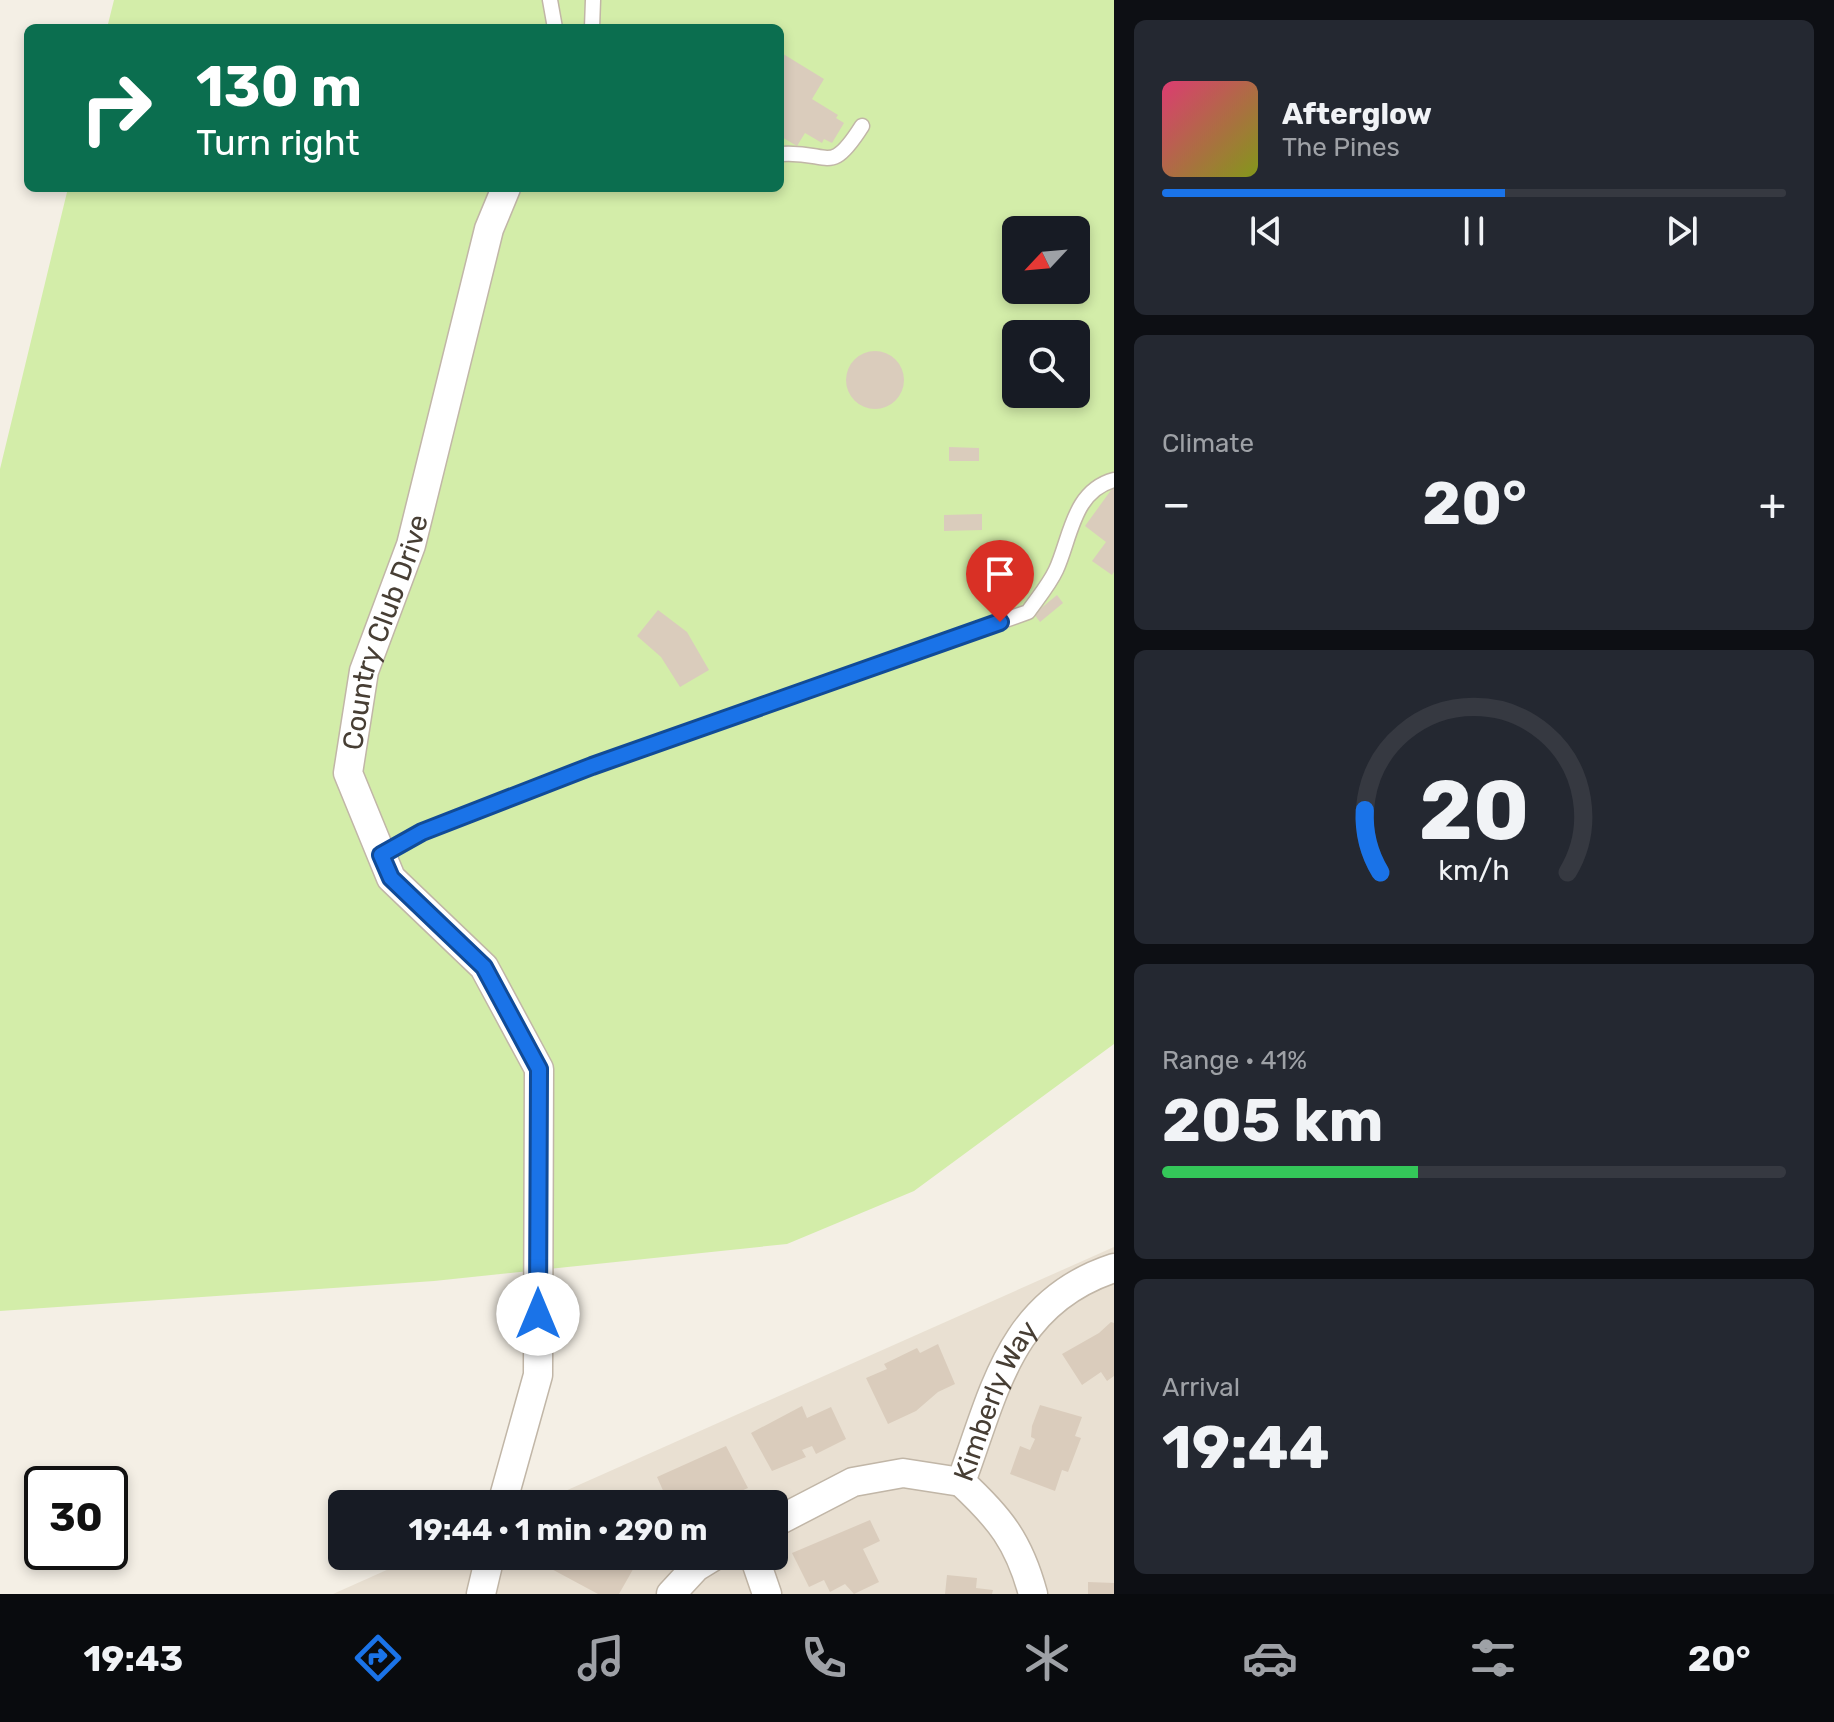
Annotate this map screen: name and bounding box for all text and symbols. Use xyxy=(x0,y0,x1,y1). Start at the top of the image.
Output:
text: 130 m xyxy=(196,54,362,120)
icon: right xyxy=(64,56,168,160)
text: Afterglow xyxy=(1282,96,1432,132)
text: Turn right xyxy=(196,121,360,164)
text: The Pines xyxy=(1282,132,1400,163)
icon: previous xyxy=(1244,209,1288,253)
icon: pause xyxy=(1452,209,1496,253)
icon: next xyxy=(1660,209,1704,253)
north arrow xyxy=(1002,216,1090,304)
map controls xyxy=(1002,216,1090,408)
button: search xyxy=(1002,320,1090,408)
text: Climate xyxy=(1162,428,1254,459)
text: 20° xyxy=(1422,468,1527,539)
text: − xyxy=(1162,478,1191,530)
text: + xyxy=(1759,478,1786,530)
street label: Country Club Drive xyxy=(335,511,434,752)
pin xyxy=(966,540,1034,622)
icon: arrive xyxy=(978,552,1022,596)
text: 20 xyxy=(1419,761,1529,860)
text: km/h xyxy=(1438,853,1510,887)
text: Range · 41% xyxy=(1162,1045,1307,1076)
text: 205 km xyxy=(1162,1085,1383,1156)
position arrow xyxy=(496,1272,580,1356)
street label: Kimberly Way xyxy=(946,1314,1044,1486)
text: Arrival xyxy=(1162,1372,1240,1403)
text: 19:44 xyxy=(1162,1412,1330,1483)
speed limit sign: 30 xyxy=(24,1466,128,1570)
text: 19:44 · 1 min · 290 m xyxy=(409,1512,707,1548)
icon: directions xyxy=(350,1630,406,1686)
icon: music xyxy=(573,1630,629,1686)
icon: phone xyxy=(796,1630,852,1686)
icon: climate xyxy=(1019,1630,1075,1686)
icon: car xyxy=(1242,1630,1298,1686)
icon: filters xyxy=(1465,1630,1521,1686)
text: 19:43 xyxy=(83,1637,183,1680)
text: 20° xyxy=(1688,1637,1751,1680)

